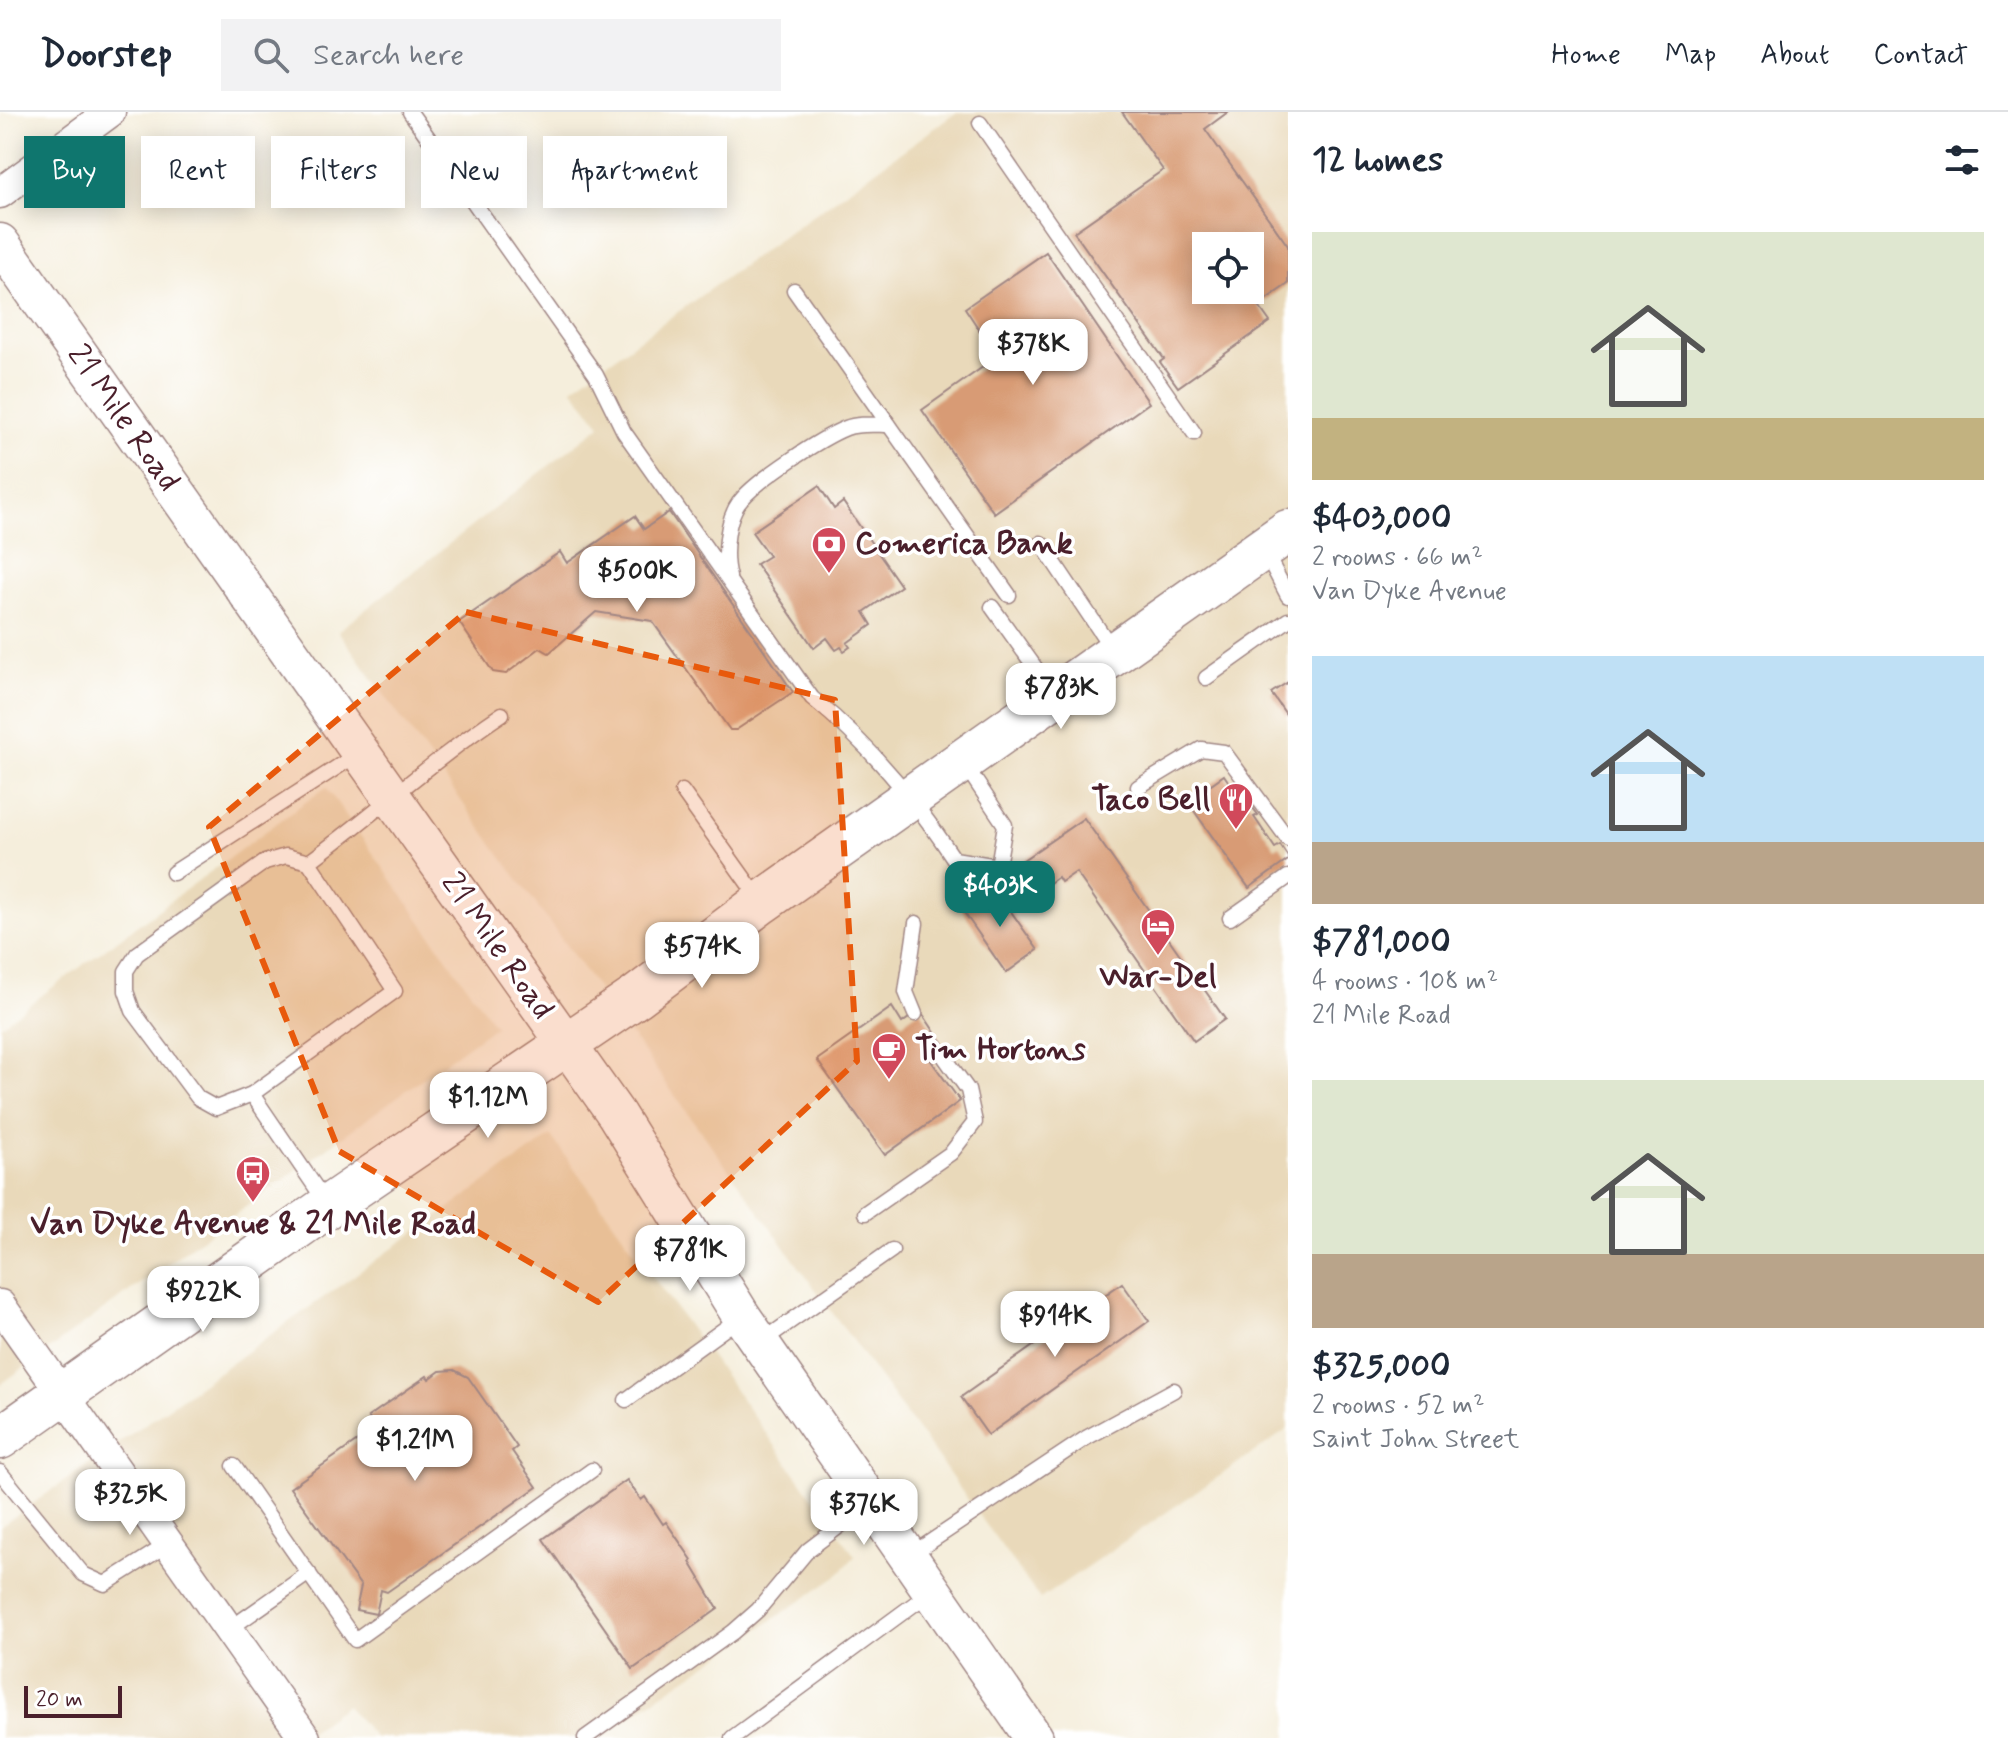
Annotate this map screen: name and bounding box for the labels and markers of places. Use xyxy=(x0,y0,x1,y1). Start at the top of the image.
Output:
pin: $378K xyxy=(977,319,1089,387)
place label: Comerica Bank xyxy=(855,523,1073,565)
bank icon: Comerica Bank xyxy=(810,525,848,575)
pin: $500K xyxy=(581,546,693,614)
pin: $783K xyxy=(1005,663,1117,731)
place label: Taco Bell xyxy=(1091,779,1210,821)
restaurant icon: Taco Bell xyxy=(1217,781,1255,831)
pin: $403K xyxy=(944,861,1056,929)
hotel icon: War-Del xyxy=(1139,907,1177,957)
pin: $574K xyxy=(646,922,758,990)
place label: War-Del xyxy=(1099,956,1217,998)
place label: Tim Hortons xyxy=(915,1029,1086,1071)
cafe icon: Tim Hortons xyxy=(870,1031,908,1081)
pin: $1.12M xyxy=(423,1072,553,1140)
bus stop icon: Van Dyke Avenue & 21 Mile Road xyxy=(234,1154,272,1204)
place label: Van Dyke Avenue & 21 Mile Road xyxy=(30,1203,476,1245)
pin: $781K xyxy=(634,1225,746,1293)
pin: $922K xyxy=(147,1266,259,1334)
pin: $914K xyxy=(999,1291,1111,1359)
pin: $1.21M xyxy=(350,1415,480,1483)
pin: $325K xyxy=(74,1469,186,1537)
pin: $376K xyxy=(808,1479,920,1547)

